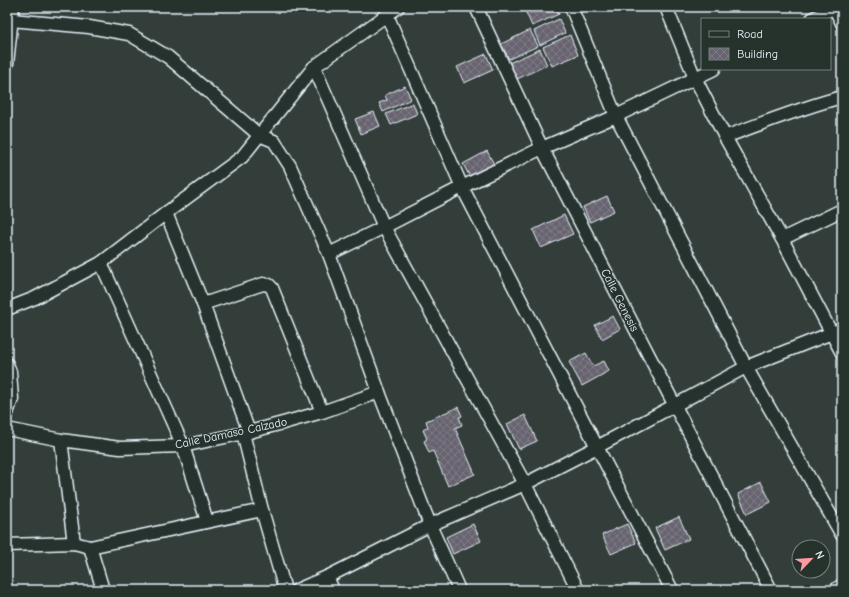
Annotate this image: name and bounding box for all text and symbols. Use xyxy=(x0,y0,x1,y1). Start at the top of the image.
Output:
legend xyxy=(701,18,831,70)
text: Road xyxy=(737,27,763,41)
text: Building xyxy=(737,47,778,61)
street label: Calle Genesis xyxy=(598,266,642,334)
street label: Calle Damaso Calzado xyxy=(174,414,288,452)
north arrow xyxy=(791,539,831,579)
text: N xyxy=(812,549,827,561)

